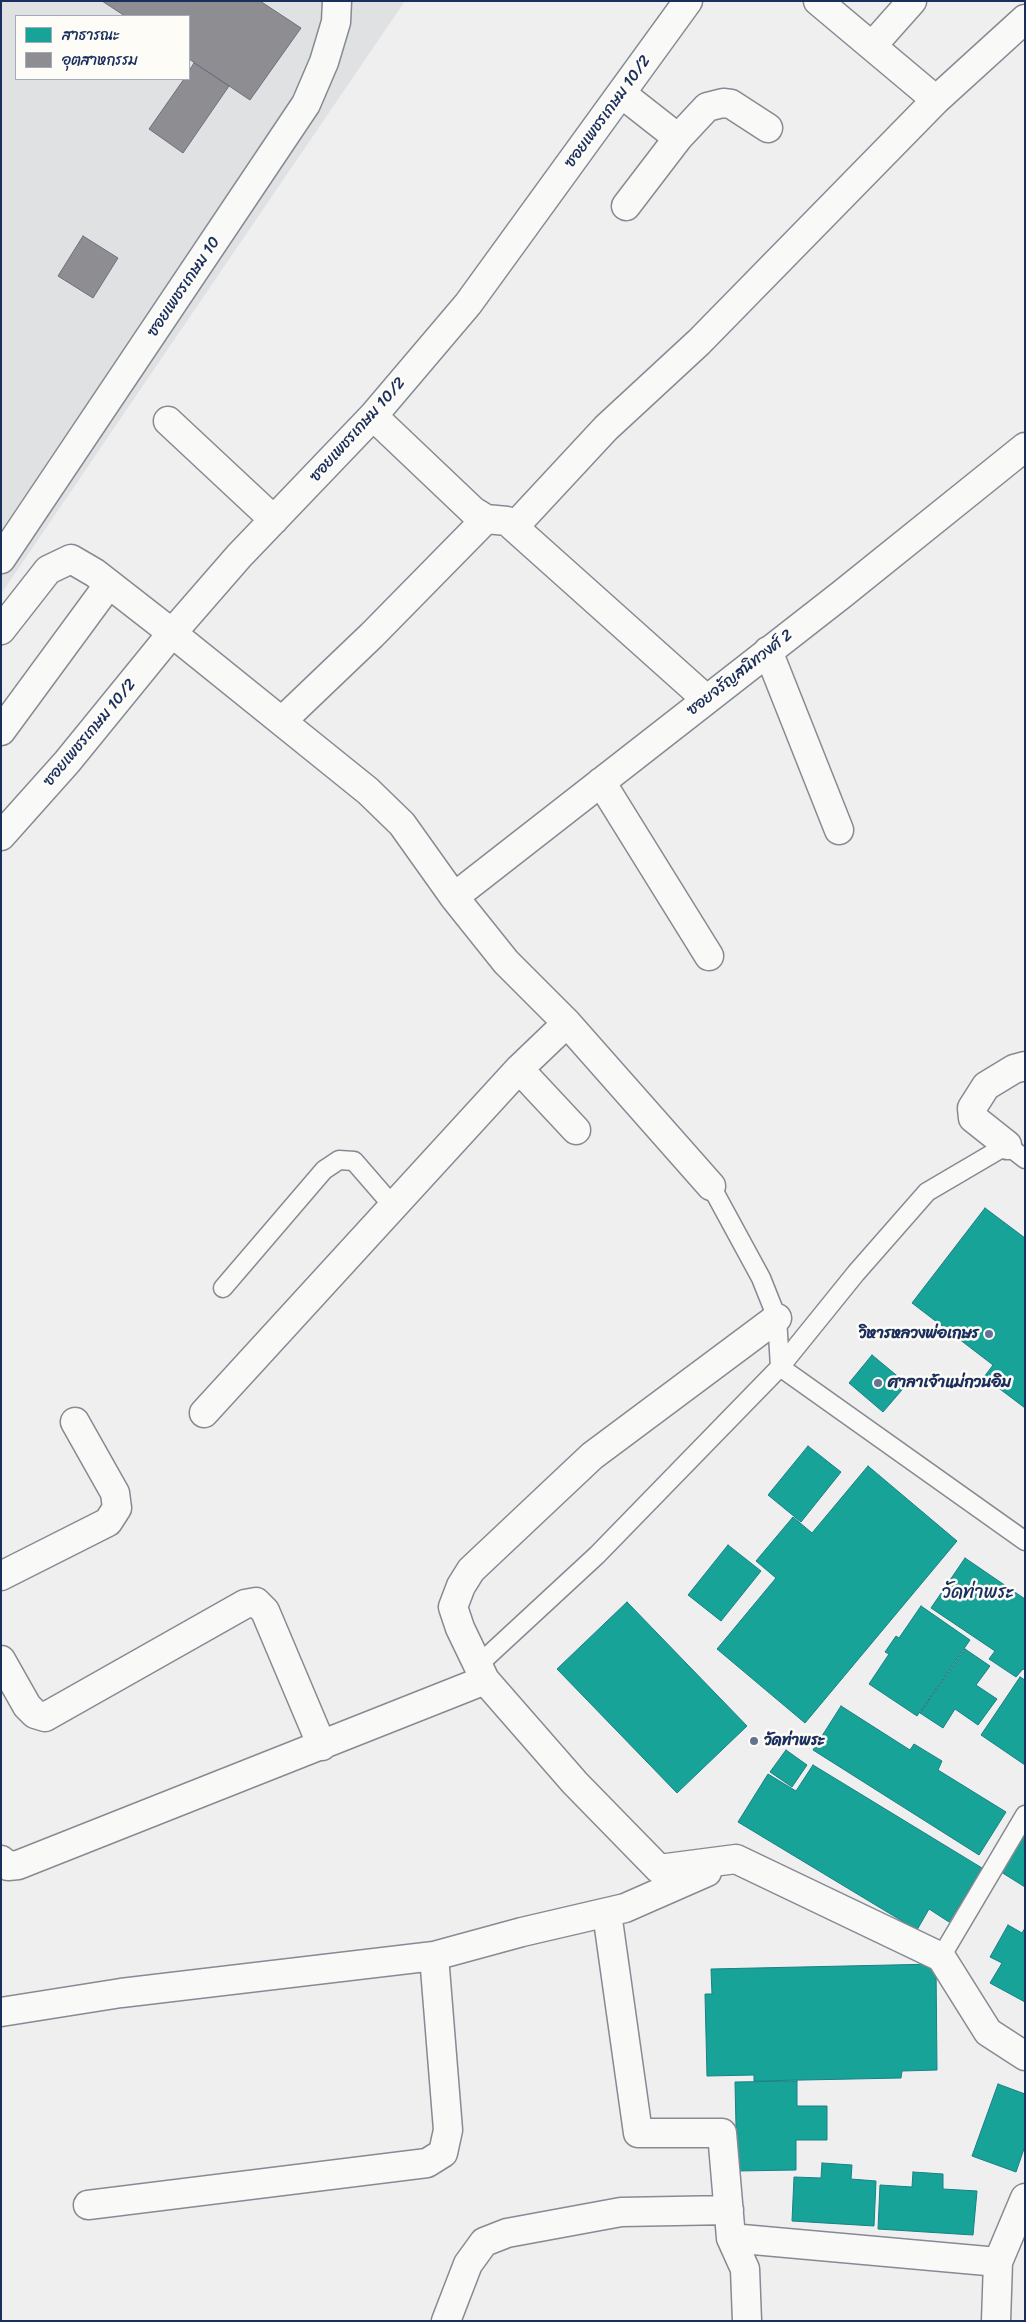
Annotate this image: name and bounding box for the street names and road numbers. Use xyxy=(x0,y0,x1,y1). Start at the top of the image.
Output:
street label: ซอยเพชรเกษม 10/2 xyxy=(561,52,655,172)
street label: ซอยเพชรเกษม 10 xyxy=(143,233,225,341)
street label: ซอยเพชรเกษม 10/2 xyxy=(306,374,410,486)
street label: ซอยจรัญสนิทวงศ์ 2 xyxy=(683,626,797,720)
street label: ซอยเพชรเกษม 10/2 xyxy=(40,676,140,790)

